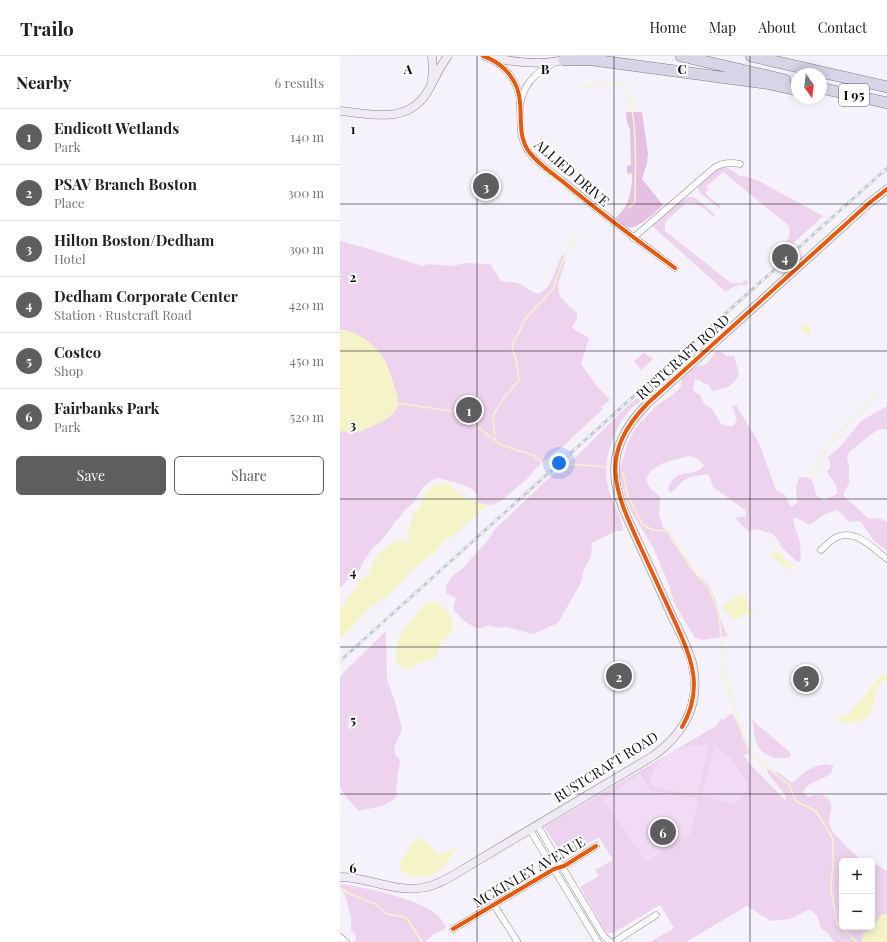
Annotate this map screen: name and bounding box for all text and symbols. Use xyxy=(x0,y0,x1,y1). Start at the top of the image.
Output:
text: Trailo xyxy=(20,15,74,41)
text: Home xyxy=(649,18,687,37)
text: Map xyxy=(709,18,736,37)
text: About xyxy=(758,18,796,37)
text: Contact xyxy=(818,18,867,37)
text: A xyxy=(403,60,413,77)
text: B xyxy=(541,60,550,77)
text: C xyxy=(677,60,687,77)
north arrow xyxy=(791,68,827,104)
text: Nearby xyxy=(16,71,71,93)
text: 6 results xyxy=(274,74,324,91)
road number: I 95 xyxy=(839,84,869,106)
text: Endicott Wetlands xyxy=(54,118,179,138)
text: 1 xyxy=(351,120,356,137)
text: 1 xyxy=(27,128,31,145)
text: 140 m xyxy=(290,128,324,145)
street label: ALLIED DRIVE xyxy=(530,134,614,210)
text: Park xyxy=(54,138,81,155)
pin: 3 xyxy=(473,171,499,201)
text: PSAV Branch Boston xyxy=(54,174,197,194)
text: 2 xyxy=(26,184,32,201)
text: 300 m xyxy=(288,184,324,201)
text: Place xyxy=(54,194,85,211)
text: Hilton Boston/Dedham xyxy=(54,230,214,250)
text: 3 xyxy=(26,240,32,257)
text: 390 m xyxy=(289,240,324,257)
pin: 4 xyxy=(772,242,798,272)
text: Hotel xyxy=(54,250,86,267)
text: 2 xyxy=(350,268,357,285)
text: Dedham Corporate Center xyxy=(54,286,238,306)
text: 4 xyxy=(26,296,32,313)
text: 420 m xyxy=(289,296,324,313)
text: Station · Rustcraft Road xyxy=(54,306,192,323)
street label: RUSTCRAFT ROAD xyxy=(632,310,734,404)
text: Costco xyxy=(54,342,101,362)
text: 5 xyxy=(26,352,32,369)
text: 450 m xyxy=(290,352,324,369)
text: Shop xyxy=(54,362,83,379)
pin: 1 xyxy=(456,395,482,425)
text: Fairbanks Park xyxy=(54,398,159,418)
text: 6 xyxy=(25,408,33,425)
text: 520 m xyxy=(290,408,324,425)
text: 3 xyxy=(350,416,356,433)
text: Park xyxy=(54,418,81,435)
your location xyxy=(549,453,569,473)
button: Save xyxy=(16,456,166,495)
button: Share xyxy=(174,456,324,495)
text: 4 xyxy=(350,563,357,580)
pin: 2 xyxy=(606,661,632,691)
pin: 5 xyxy=(793,664,819,694)
text: 5 xyxy=(350,711,356,728)
street label: RUSTCRAFT ROAD xyxy=(550,727,662,806)
pin: 6 xyxy=(650,817,676,847)
street label: MCKINLEY AVENUE xyxy=(469,832,588,911)
map controls xyxy=(839,858,875,930)
button: + xyxy=(839,858,875,894)
text: 6 xyxy=(349,859,357,876)
button: − xyxy=(839,894,875,930)

